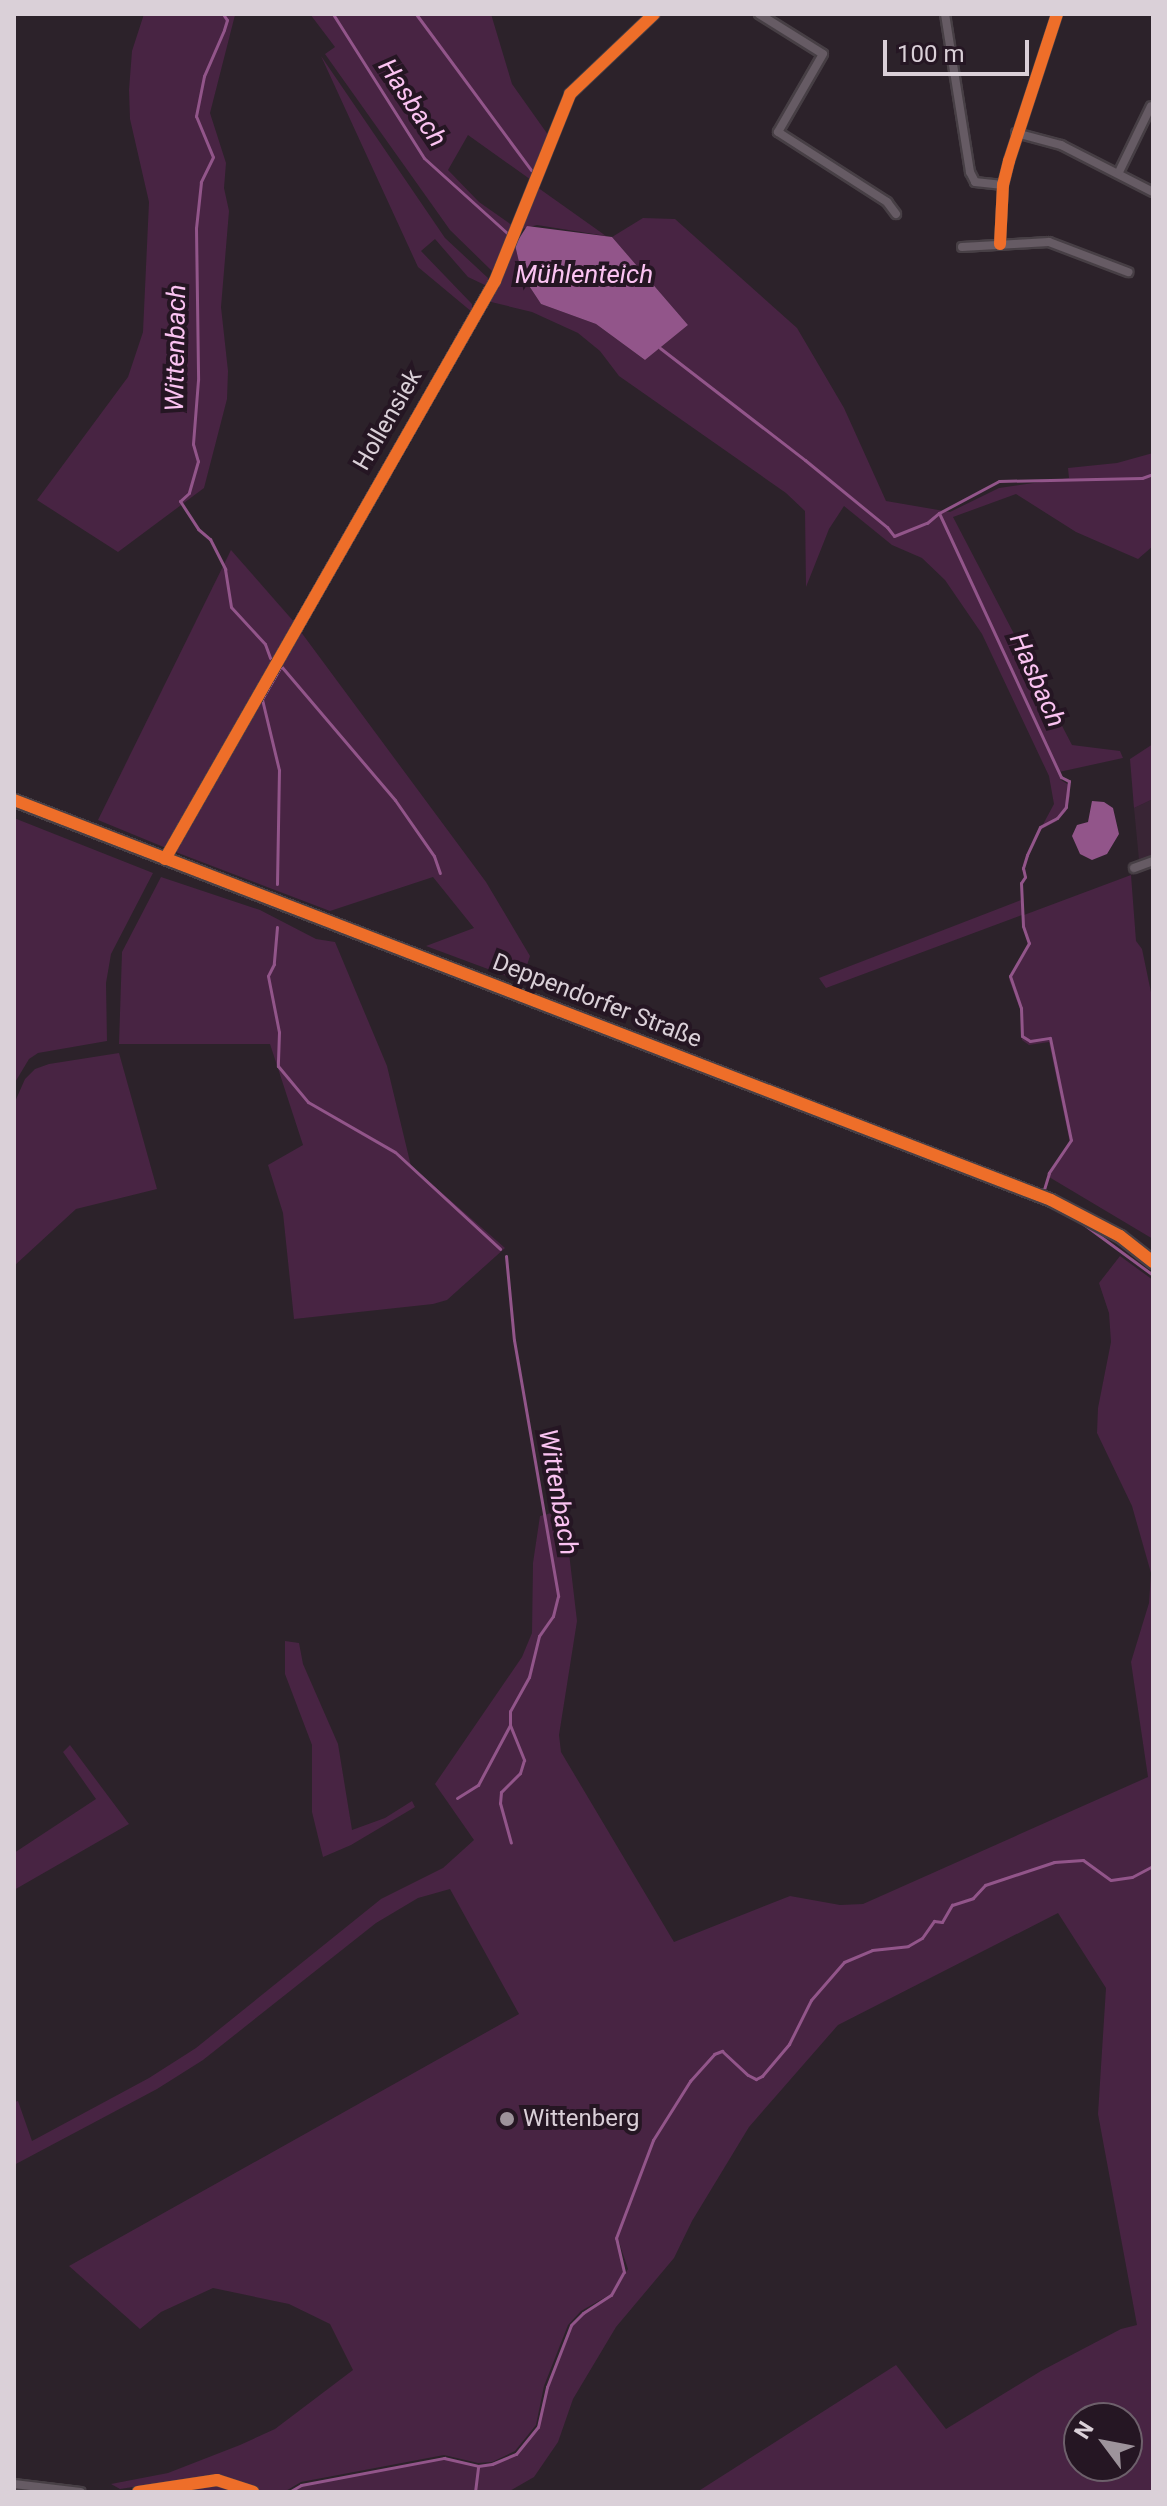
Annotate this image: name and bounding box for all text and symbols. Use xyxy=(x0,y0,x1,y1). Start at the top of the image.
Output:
scale bar xyxy=(887,24,1033,74)
text: 100 m xyxy=(897,40,964,68)
water label: Hasbach xyxy=(371,53,453,153)
water label: Mühlenteich xyxy=(515,259,653,291)
water label: Wittenbach xyxy=(159,284,193,412)
street label: Hollensiek xyxy=(348,364,428,476)
water label: Hasbach xyxy=(1002,628,1072,732)
street label: Deppendorfer Straße xyxy=(488,948,706,1054)
water label: Wittenbach xyxy=(532,1427,584,1557)
place label: Wittenberg xyxy=(523,2105,639,2133)
marker: Wittenberg xyxy=(498,2110,516,2128)
north arrow xyxy=(1063,2402,1143,2482)
text: N xyxy=(1069,2417,1099,2443)

